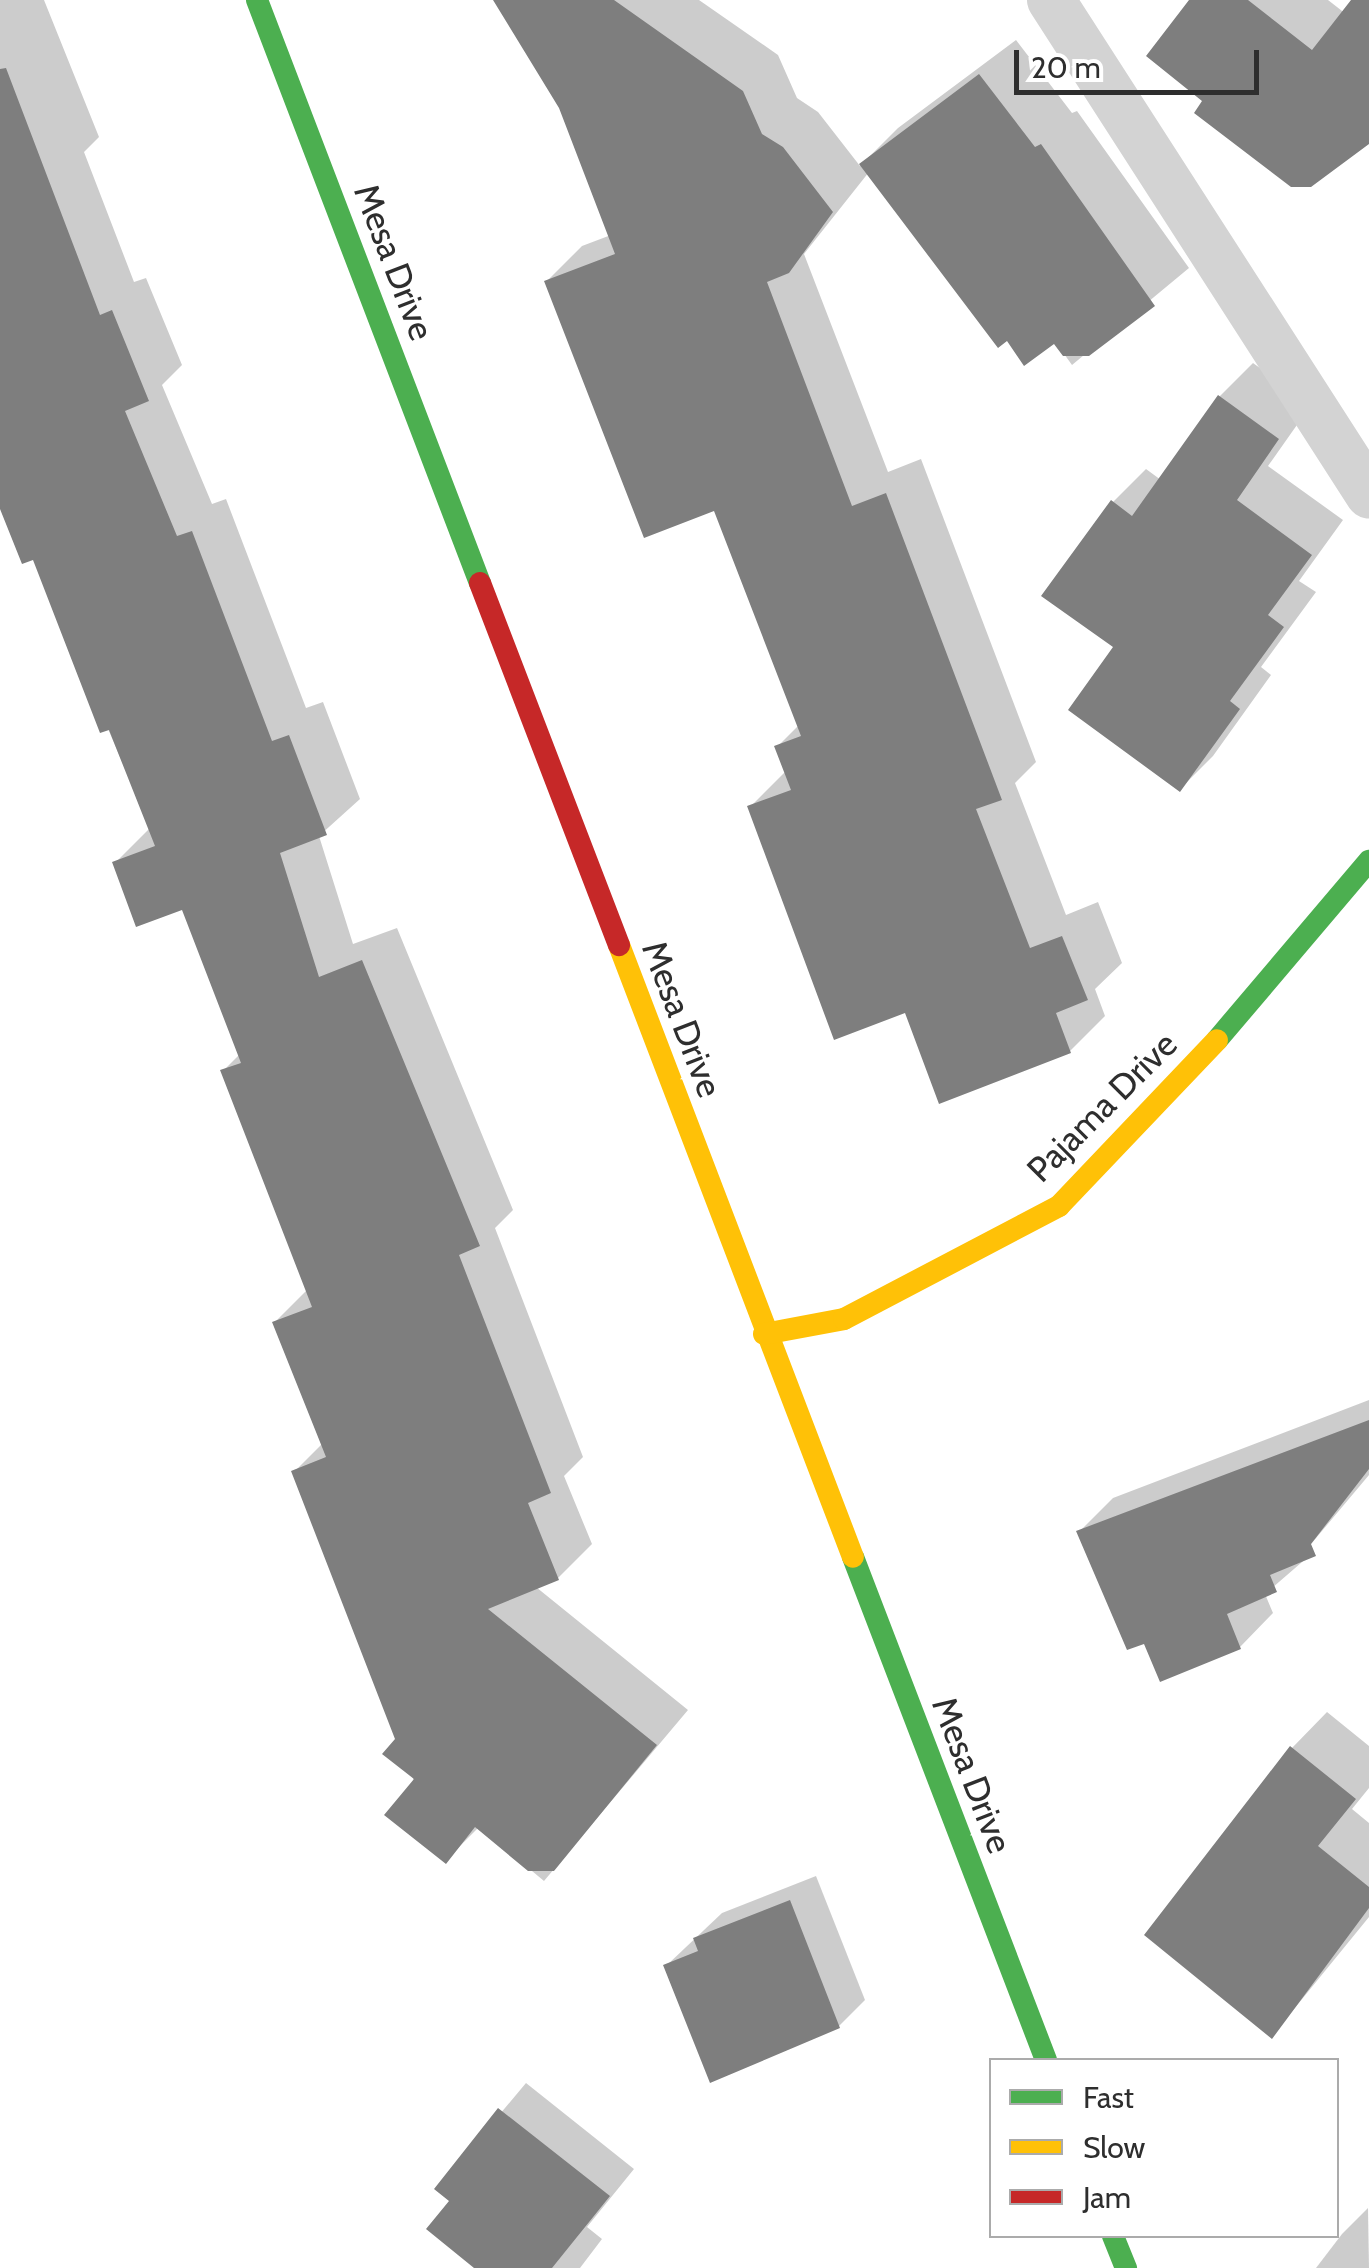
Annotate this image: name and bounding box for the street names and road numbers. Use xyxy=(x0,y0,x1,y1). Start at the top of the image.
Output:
street label: Mesa Drive xyxy=(345,178,443,346)
street label: Mesa Drive xyxy=(633,935,731,1103)
street label: Pajama Drive xyxy=(1018,1023,1186,1191)
street label: Mesa Drive xyxy=(923,1691,1021,1859)

